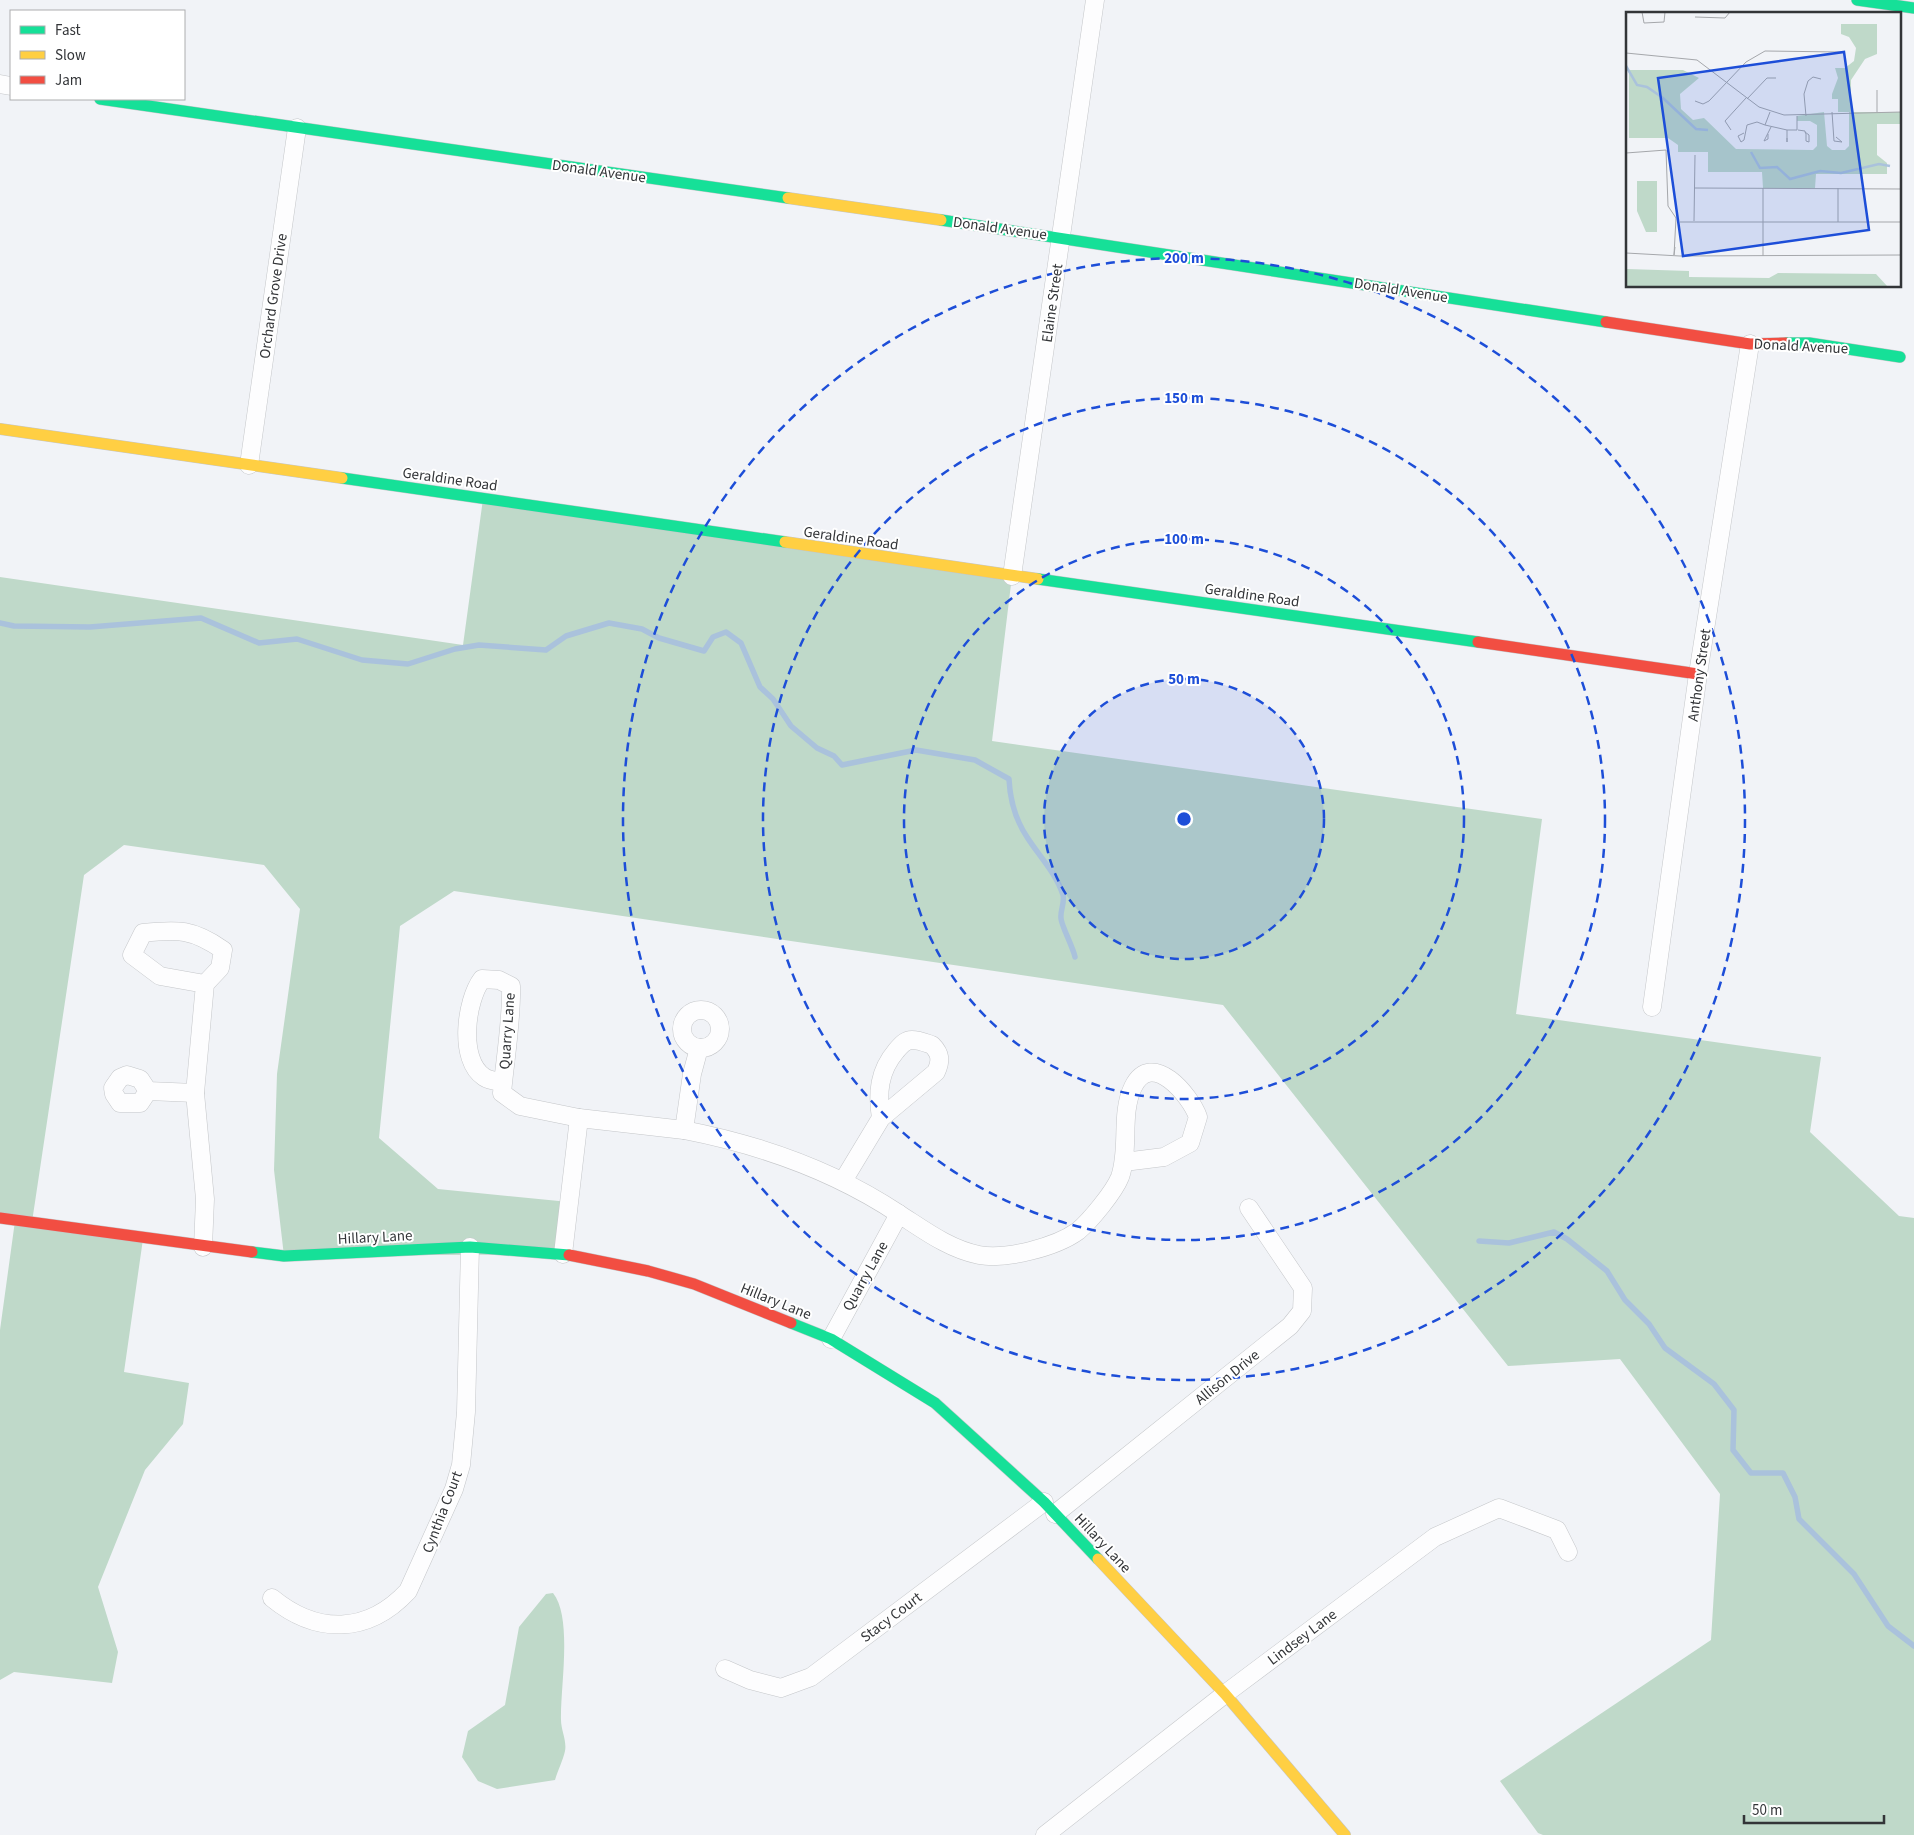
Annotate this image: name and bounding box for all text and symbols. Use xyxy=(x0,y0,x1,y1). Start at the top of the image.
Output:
legend xyxy=(10,10,185,100)
inset map xyxy=(1626,12,1902,288)
text: Fast xyxy=(55,20,81,41)
text: Slow xyxy=(55,45,86,66)
text: Jam xyxy=(55,70,82,91)
street label: Donald Avenue xyxy=(551,155,647,188)
street label: Donald Avenue xyxy=(952,212,1048,245)
street label: Orchard Grove Drive xyxy=(254,232,293,360)
text: 200 m xyxy=(1164,248,1204,269)
street label: Elaine Street xyxy=(1037,262,1068,344)
street label: Donald Avenue xyxy=(1353,273,1449,308)
street label: Donald Avenue xyxy=(1753,334,1849,359)
text: 150 m xyxy=(1164,388,1204,409)
street label: Geraldine Road xyxy=(401,462,499,497)
street label: Geraldine Road xyxy=(802,521,900,556)
text: 100 m xyxy=(1164,529,1204,550)
street label: Geraldine Road xyxy=(1203,578,1301,613)
street label: Anthony Street xyxy=(1683,627,1716,723)
text: 50 m xyxy=(1168,669,1200,690)
centre of rings xyxy=(1175,810,1193,828)
street label: Quarry Lane xyxy=(494,992,521,1070)
street label: Hillary Lane xyxy=(337,1225,413,1250)
street label: Quarry Lane xyxy=(838,1237,893,1315)
street label: Hillary Lane xyxy=(737,1278,814,1325)
street label: Allison Drive xyxy=(1191,1345,1264,1410)
street label: Cynthia Court xyxy=(417,1468,468,1556)
street label: Hillary Lane xyxy=(1069,1509,1136,1578)
street label: Stacy Court xyxy=(856,1587,926,1647)
street label: Lindsey Lane xyxy=(1263,1604,1341,1670)
scale bar xyxy=(1744,1792,1884,1824)
text: 50 m xyxy=(1752,1800,1782,1821)

